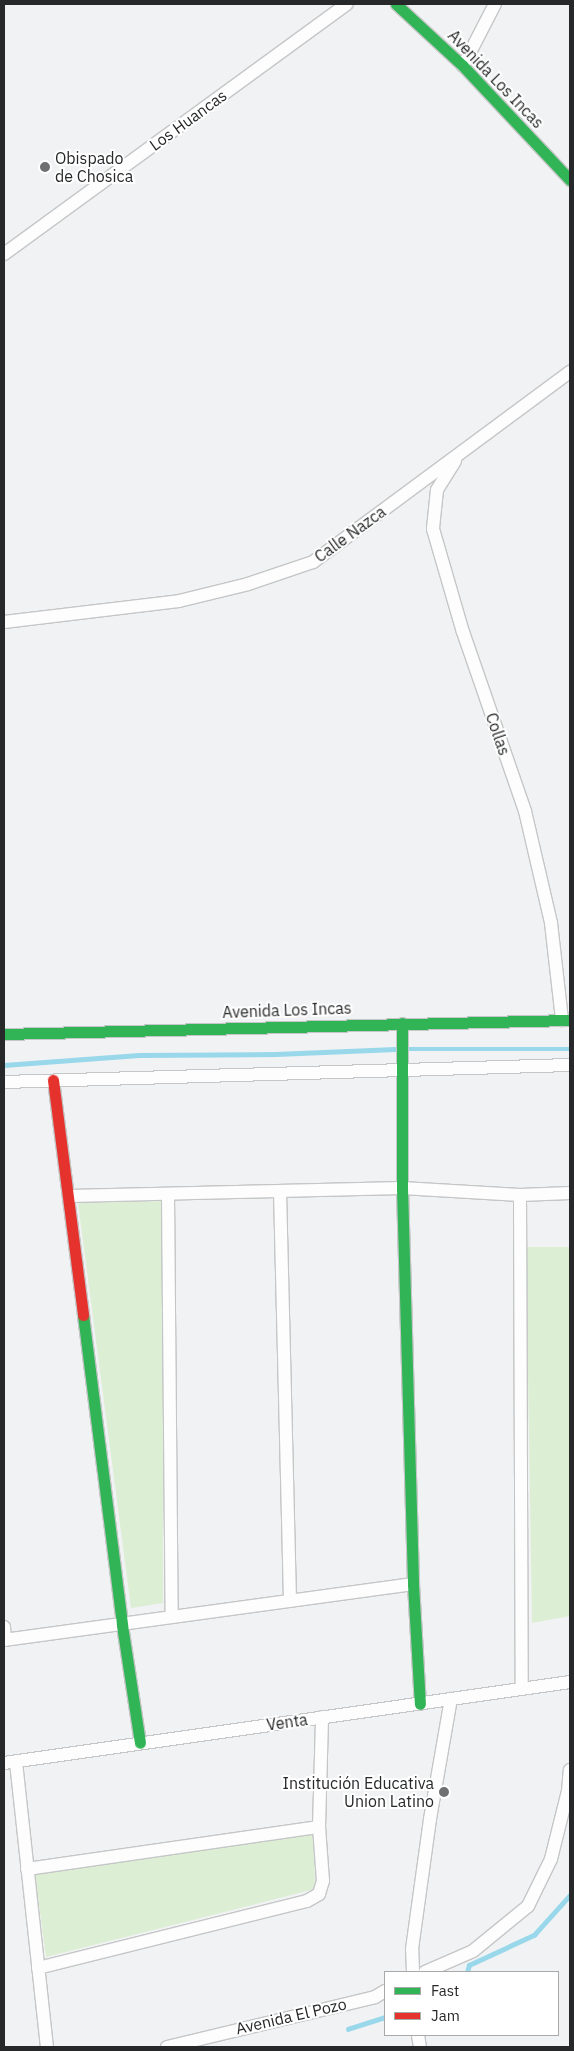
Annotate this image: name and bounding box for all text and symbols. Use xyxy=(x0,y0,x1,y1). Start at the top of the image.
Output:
street label: Avenida Los Incas xyxy=(444,26,548,132)
street label: Los Huancas xyxy=(146,86,230,154)
place label: Obispado de Chosica xyxy=(55,148,133,186)
marker: Obispado de Chosica xyxy=(39,161,51,173)
street label: Calle Nazca xyxy=(311,502,389,566)
street label: Collas xyxy=(482,710,514,758)
street label: Avenida Los Incas xyxy=(222,998,352,1022)
street label: Venta xyxy=(265,1710,309,1734)
place label: Institución Educativa Union Latino xyxy=(283,1773,434,1811)
marker: Institución Educativa Union Latino xyxy=(438,1786,450,1798)
legend xyxy=(384,1971,559,2036)
text: Fast xyxy=(431,1981,459,2000)
street label: Avenida El Pozo xyxy=(234,1994,348,2038)
text: Jam xyxy=(431,2006,460,2025)

